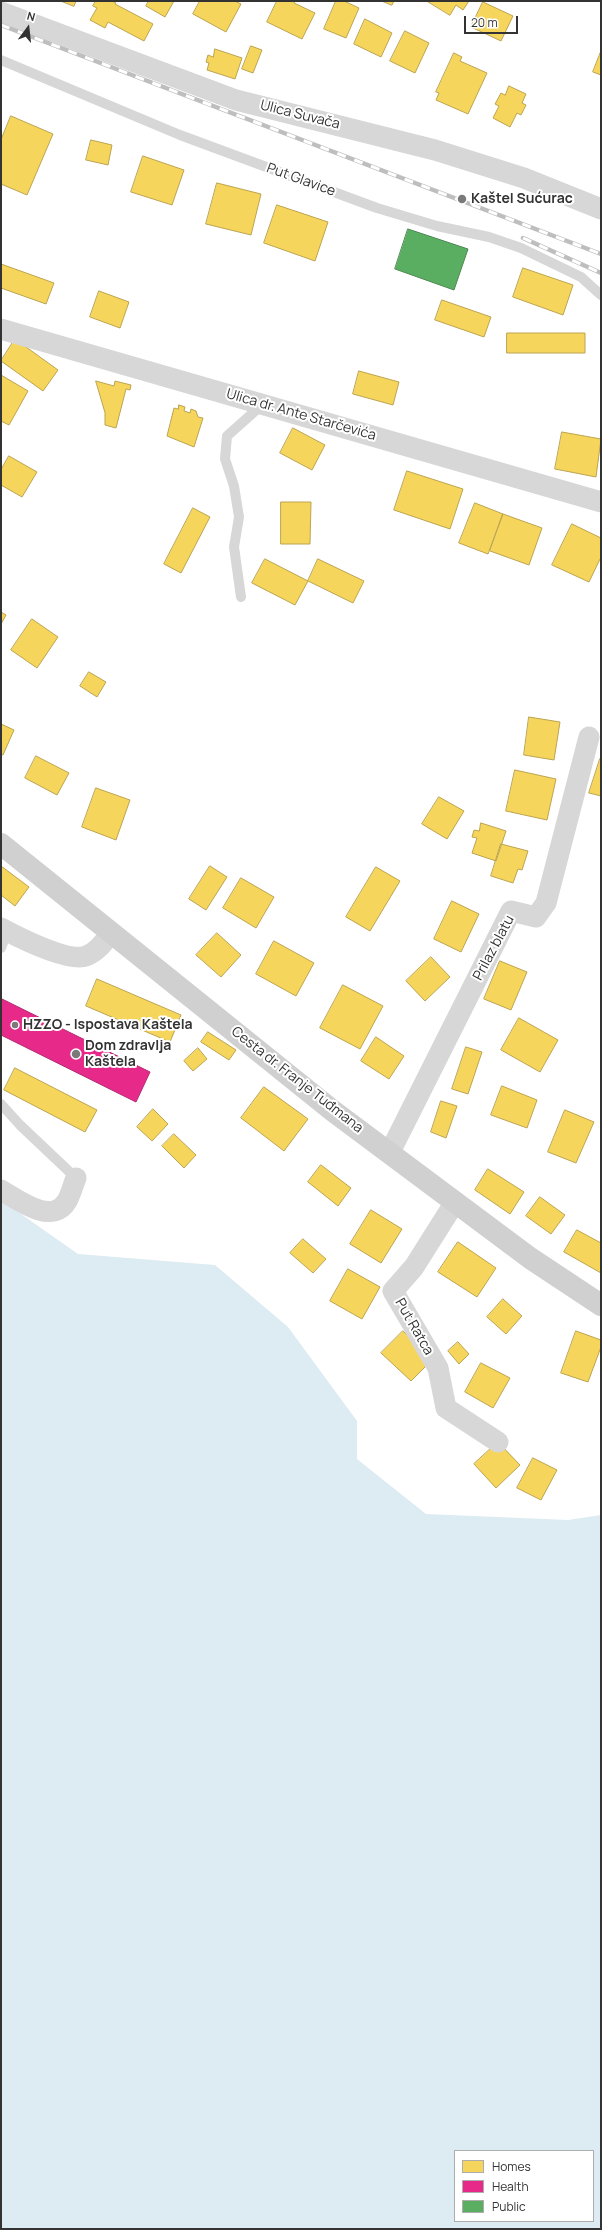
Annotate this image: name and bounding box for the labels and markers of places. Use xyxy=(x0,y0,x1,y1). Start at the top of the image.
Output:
place label: Kaštel Sućurac xyxy=(471,191,573,207)
marker: Kaštel Sućurac xyxy=(456,193,468,205)
place label: HZZO - Ispostava Kaštela xyxy=(23,1017,193,1033)
marker: HZZO - Ispostava Kaštela xyxy=(10,1020,20,1030)
place label: Dom zdravlja Kaštela xyxy=(85,1038,171,1070)
marker: Dom zdravlja Kaštela xyxy=(70,1048,82,1060)

